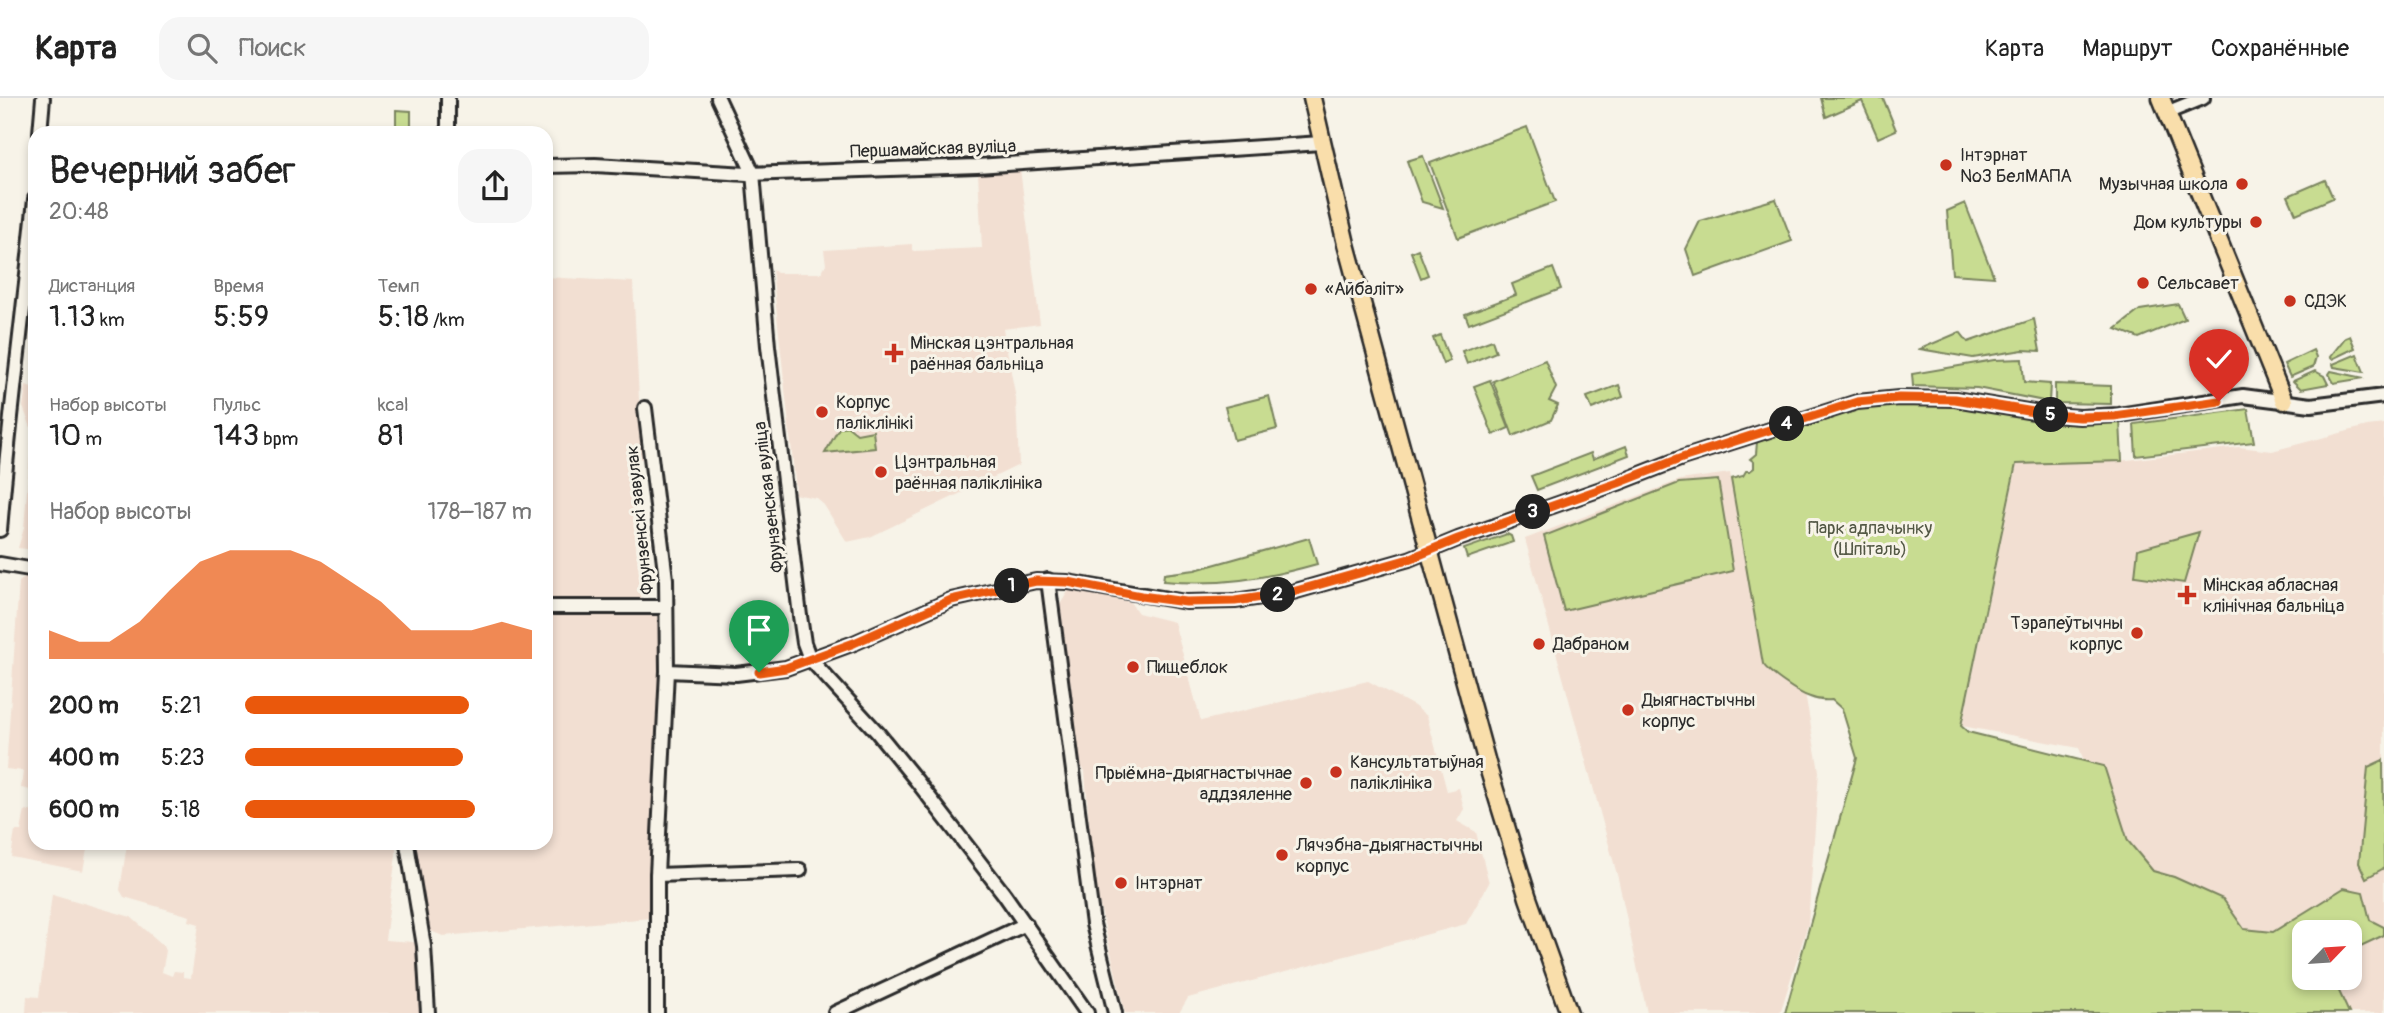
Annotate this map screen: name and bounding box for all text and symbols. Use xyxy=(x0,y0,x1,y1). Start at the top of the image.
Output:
search box xyxy=(159,17,649,80)
text: Карта xyxy=(35,28,117,69)
icon: search xyxy=(183,29,221,67)
text: Поиск xyxy=(239,32,307,64)
text: Карта xyxy=(1985,34,2044,63)
text: Маршрут xyxy=(2082,34,2173,63)
text: Сохранённые xyxy=(2211,34,2349,63)
street label: Першамайская вуліца xyxy=(850,135,1016,163)
place label: Інтэрнат №3 БелМАПА xyxy=(1960,144,2072,188)
text: Вечерний забег xyxy=(49,147,296,195)
button: share xyxy=(458,149,532,223)
marker: Інтэрнат №3 БелМАПА xyxy=(1938,157,1954,173)
place label: Музычная школа xyxy=(2099,173,2228,196)
marker: Музычная школа xyxy=(2234,176,2250,192)
text: 20:48 xyxy=(49,197,109,226)
place label: Дом культуры xyxy=(2133,211,2242,234)
marker: Дом культуры xyxy=(2248,214,2264,230)
place label: Сельсавет xyxy=(2157,272,2239,295)
text: Дистанция xyxy=(49,274,135,298)
text: Время xyxy=(213,274,264,298)
text: Темп xyxy=(378,274,420,298)
marker: Сельсавет xyxy=(2135,275,2151,291)
place label: «Айбаліт» xyxy=(1325,278,1404,301)
marker: «Айбаліт» xyxy=(1303,281,1319,297)
place label: СДЭК xyxy=(2304,290,2347,313)
marker: СДЭК xyxy=(2282,293,2298,309)
text: 1.13 xyxy=(49,298,96,335)
text: 5:59 xyxy=(213,298,269,335)
text: 5:18 xyxy=(378,298,429,335)
text: km xyxy=(96,308,125,332)
text: /km xyxy=(429,308,465,332)
pin xyxy=(2189,329,2249,401)
place label: Мінская цэнтральная раённая бальніца xyxy=(910,332,1074,376)
icon: check xyxy=(2200,340,2238,378)
marker: Мінская цэнтральная раённая бальніца xyxy=(884,343,904,363)
place label: Корпус паліклінікі xyxy=(836,391,913,435)
text: Набор высоты xyxy=(49,393,167,417)
text: Пульс xyxy=(213,393,261,417)
text: kcal xyxy=(378,393,409,417)
pin: 5 xyxy=(2034,398,2068,432)
text: 5 xyxy=(2045,402,2056,426)
marker: Корпус паліклінікі xyxy=(814,404,830,420)
pin: 4 xyxy=(1770,406,1804,442)
text: 4 xyxy=(1781,411,1792,435)
text: 10 xyxy=(49,417,81,454)
text: 143 xyxy=(213,417,259,454)
text: 81 xyxy=(378,417,405,454)
street label: Фрунзенская вуліца xyxy=(748,420,790,574)
text: m xyxy=(81,427,102,451)
text: bpm xyxy=(259,427,299,451)
street label: Фрунзенскі завулак xyxy=(621,444,659,596)
place label: Цэнтральная раённая паліклініка xyxy=(895,451,1042,495)
marker: Цэнтральная раённая паліклініка xyxy=(873,464,889,480)
pin: 3 xyxy=(1516,494,1550,530)
text: Набор высоты xyxy=(49,497,191,526)
text: 178–187 m xyxy=(428,497,532,526)
text: 3 xyxy=(1527,499,1538,523)
park label: Парк адпачынку (Шпіталь) xyxy=(1808,517,1932,561)
pin: 1 xyxy=(995,568,1030,603)
text: 1 xyxy=(1008,573,1015,597)
place label: Мінская абласная клінічная бальніца xyxy=(2203,574,2344,618)
pin: 2 xyxy=(1260,578,1296,612)
text: 2 xyxy=(1272,582,1283,606)
marker: Мінская абласная клінічная бальніца xyxy=(2177,585,2197,605)
pin xyxy=(729,600,789,672)
icon: arrive xyxy=(740,611,778,649)
place label: Тэрапеўтычны корпус xyxy=(2010,612,2123,656)
marker: Тэрапеўтычны корпус xyxy=(2129,625,2145,641)
place label: Дабраном xyxy=(1552,633,1629,656)
marker: Дабраном xyxy=(1531,636,1547,652)
place label: Пищеблок xyxy=(1147,656,1228,679)
marker: Пищеблок xyxy=(1125,659,1141,675)
place label: Дыягнастычны корпус xyxy=(1641,689,1755,733)
text: 200 m xyxy=(49,691,119,720)
text: 5:21 xyxy=(161,691,201,720)
marker: Дыягнастычны корпус xyxy=(1620,702,1636,718)
text: 400 m xyxy=(49,743,119,772)
text: 5:23 xyxy=(161,743,205,772)
place label: Кансультатыўная паліклініка xyxy=(1350,751,1484,795)
place label: Прыёмна-дыягнастычнае аддзяленне xyxy=(1096,762,1292,806)
marker: Кансультатыўная паліклініка xyxy=(1328,764,1344,780)
marker: Прыёмна-дыягнастычнае аддзяленне xyxy=(1298,775,1314,791)
text: 600 m xyxy=(49,795,119,824)
text: 5:18 xyxy=(161,795,200,824)
place label: Лячэбна-дыягнастычны корпус xyxy=(1295,834,1483,878)
marker: Лячэбна-дыягнастычны корпус xyxy=(1274,847,1290,863)
place label: Інтэрнат xyxy=(1135,872,1203,895)
marker: Інтэрнат xyxy=(1113,875,1129,891)
north arrow xyxy=(2292,920,2362,990)
map controls xyxy=(2292,920,2362,990)

